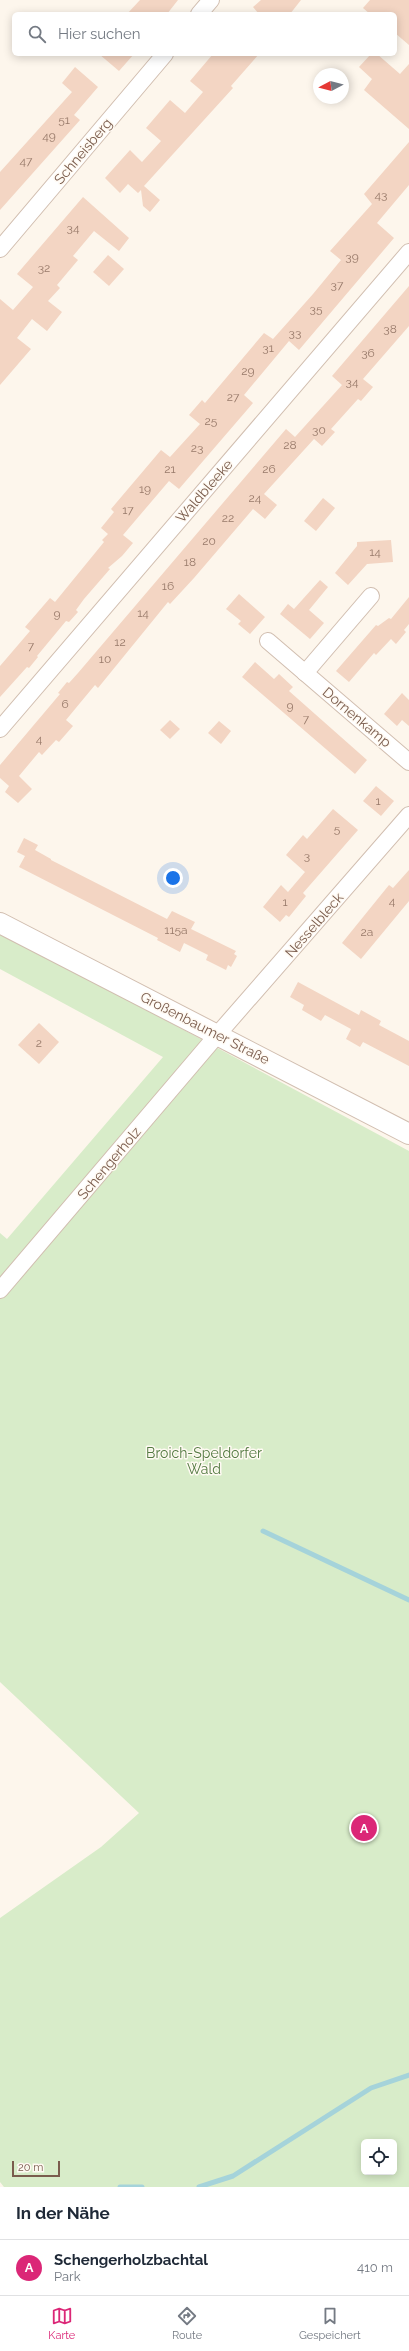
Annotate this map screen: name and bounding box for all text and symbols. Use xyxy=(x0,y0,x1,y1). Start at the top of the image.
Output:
search box xyxy=(12,12,397,56)
icon: search xyxy=(26,23,48,45)
text: Hier suchen xyxy=(58,25,141,43)
north arrow xyxy=(313,68,349,104)
house number: 51 xyxy=(58,113,70,127)
street label: Schneisberg xyxy=(51,115,115,187)
house number: 49 xyxy=(42,129,56,143)
house number: 47 xyxy=(20,154,33,168)
house number: 43 xyxy=(375,188,387,202)
house number: 34 xyxy=(67,221,80,235)
house number: 39 xyxy=(345,250,359,264)
house number: 32 xyxy=(38,261,50,275)
house number: 37 xyxy=(331,278,344,292)
house number: 35 xyxy=(310,302,323,316)
house number: 38 xyxy=(383,322,397,336)
house number: 33 xyxy=(289,326,301,340)
house number: 31 xyxy=(262,341,274,355)
house number: 36 xyxy=(361,346,375,360)
house number: 29 xyxy=(241,364,255,378)
house number: 34 xyxy=(346,375,359,389)
house number: 27 xyxy=(227,390,240,404)
house number: 25 xyxy=(205,414,218,428)
house number: 30 xyxy=(312,423,326,437)
house number: 28 xyxy=(283,438,297,452)
house number: 23 xyxy=(191,441,203,455)
street label: Waldbleeke xyxy=(172,456,236,526)
house number: 21 xyxy=(164,462,176,476)
house number: 26 xyxy=(262,462,276,476)
house number: 19 xyxy=(139,482,151,496)
house number: 24 xyxy=(249,491,262,505)
house number: 17 xyxy=(122,503,134,517)
house number: 22 xyxy=(222,511,234,525)
house number: 20 xyxy=(202,534,216,548)
house number: 14 xyxy=(369,545,381,559)
house number: 18 xyxy=(184,555,196,569)
house number: 16 xyxy=(162,579,174,593)
house number: 14 xyxy=(137,606,149,620)
house number: 9 xyxy=(53,607,61,621)
house number: 12 xyxy=(114,635,126,649)
house number: 7 xyxy=(28,639,35,653)
house number: 10 xyxy=(99,652,111,666)
street label: Dornenkamp xyxy=(320,684,395,750)
house number: 6 xyxy=(61,697,69,711)
house number: 9 xyxy=(286,699,294,713)
house number: 7 xyxy=(303,712,310,726)
house number: 4 xyxy=(36,732,43,746)
house number: 1 xyxy=(375,794,381,808)
house number: 5 xyxy=(334,822,341,836)
house number: 3 xyxy=(304,849,310,863)
your location xyxy=(163,868,183,888)
street label: Nesselbleck xyxy=(282,889,347,961)
house number: 4 xyxy=(389,894,396,908)
house number: 1 xyxy=(282,895,288,909)
house number: 115a xyxy=(164,923,188,937)
house number: 2a xyxy=(361,925,373,939)
street label: Großenbaumer Straße xyxy=(138,989,272,1067)
house number: 2 xyxy=(36,1036,42,1050)
street label: Schengerholz xyxy=(74,1123,144,1203)
park label: Broich-Speldorfer Wald xyxy=(146,1445,262,1477)
pin: A xyxy=(351,1813,377,1843)
map controls xyxy=(361,2139,397,2175)
button: locate xyxy=(361,2139,397,2175)
scale bar xyxy=(12,2159,60,2178)
text: 20 m xyxy=(18,2161,43,2174)
text: In der Nähe xyxy=(16,2203,110,2223)
text: Schengerholzbachtal xyxy=(54,2251,208,2269)
text: A xyxy=(25,2260,33,2275)
text: 410 m xyxy=(357,2260,393,2275)
text: Park xyxy=(54,2269,81,2284)
tab: Karte xyxy=(48,2305,75,2342)
tab: Route xyxy=(172,2305,202,2342)
tab: Gespeichert xyxy=(299,2305,361,2342)

